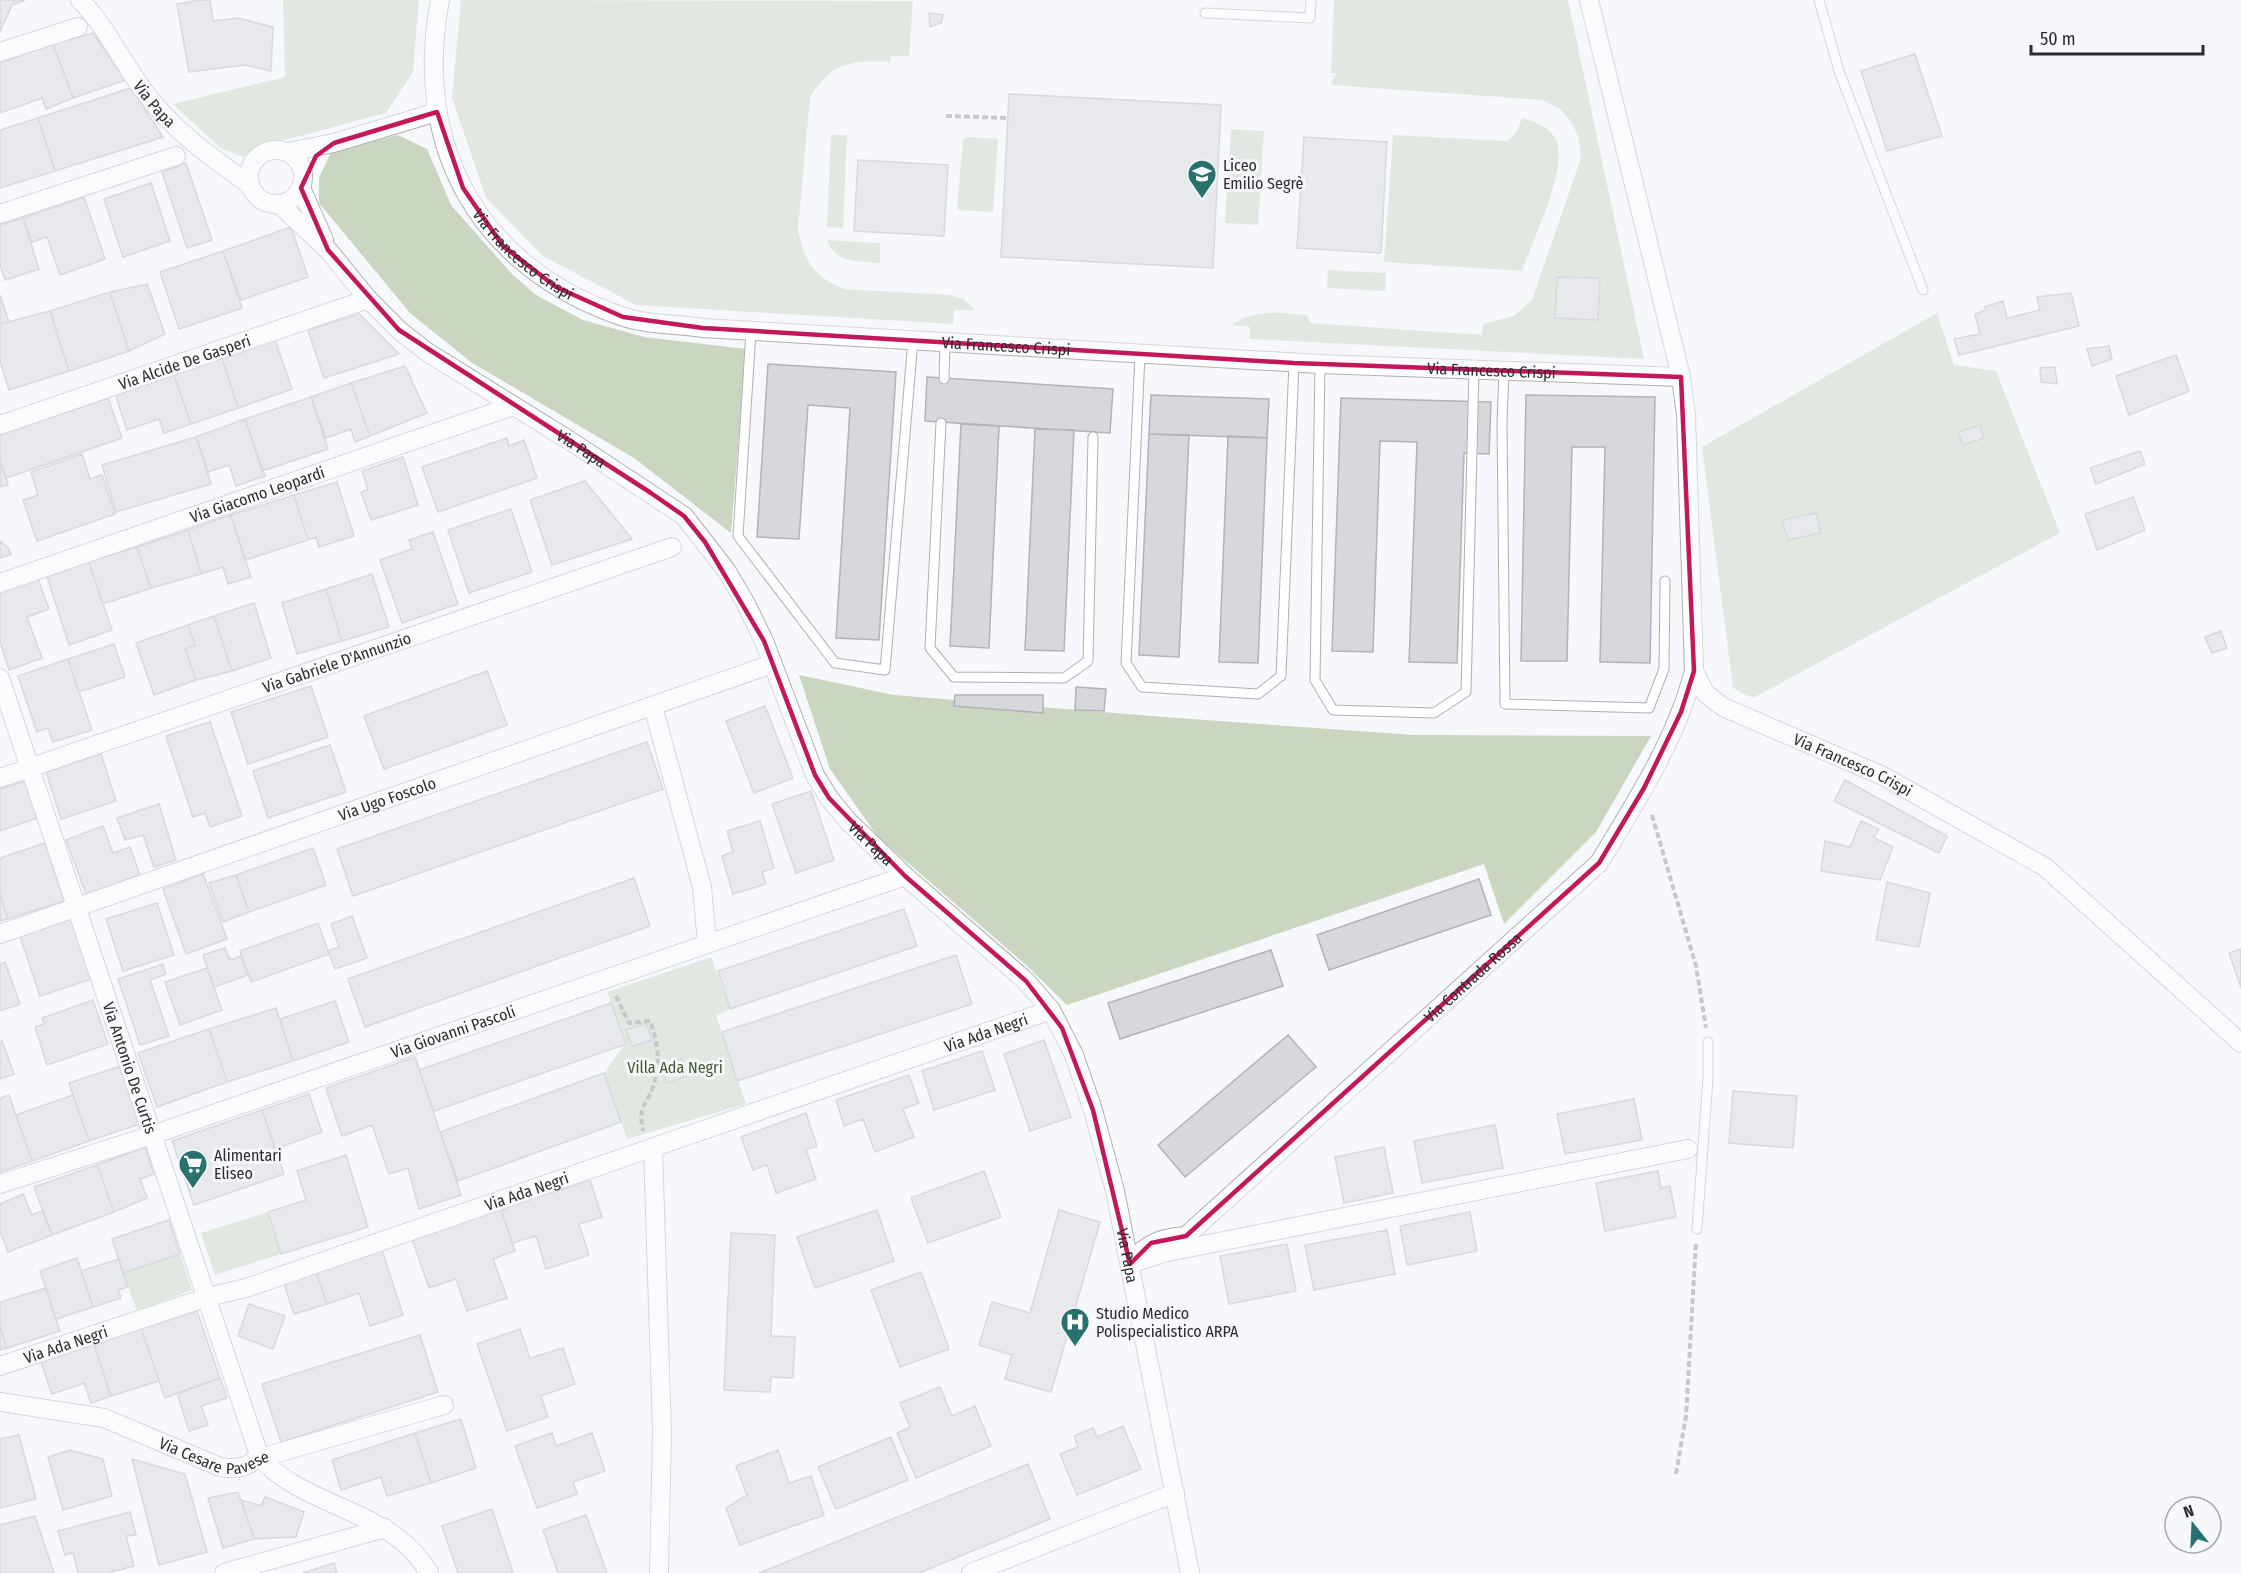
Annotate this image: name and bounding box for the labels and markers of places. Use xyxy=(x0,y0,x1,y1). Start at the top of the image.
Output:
place label: Liceo Emilio Segrè xyxy=(1223,156,1304,193)
school or university icon: Liceo Emilio Segrè xyxy=(1186,158,1218,200)
place label: Alimentari Eliseo xyxy=(214,1146,282,1183)
supermarket icon: Alimentari Eliseo xyxy=(177,1148,209,1190)
place label: Studio Medico Polispecialistico ARPA xyxy=(1096,1304,1239,1341)
hospital icon: Studio Medico Polispecialistico ARPA xyxy=(1059,1306,1091,1348)

